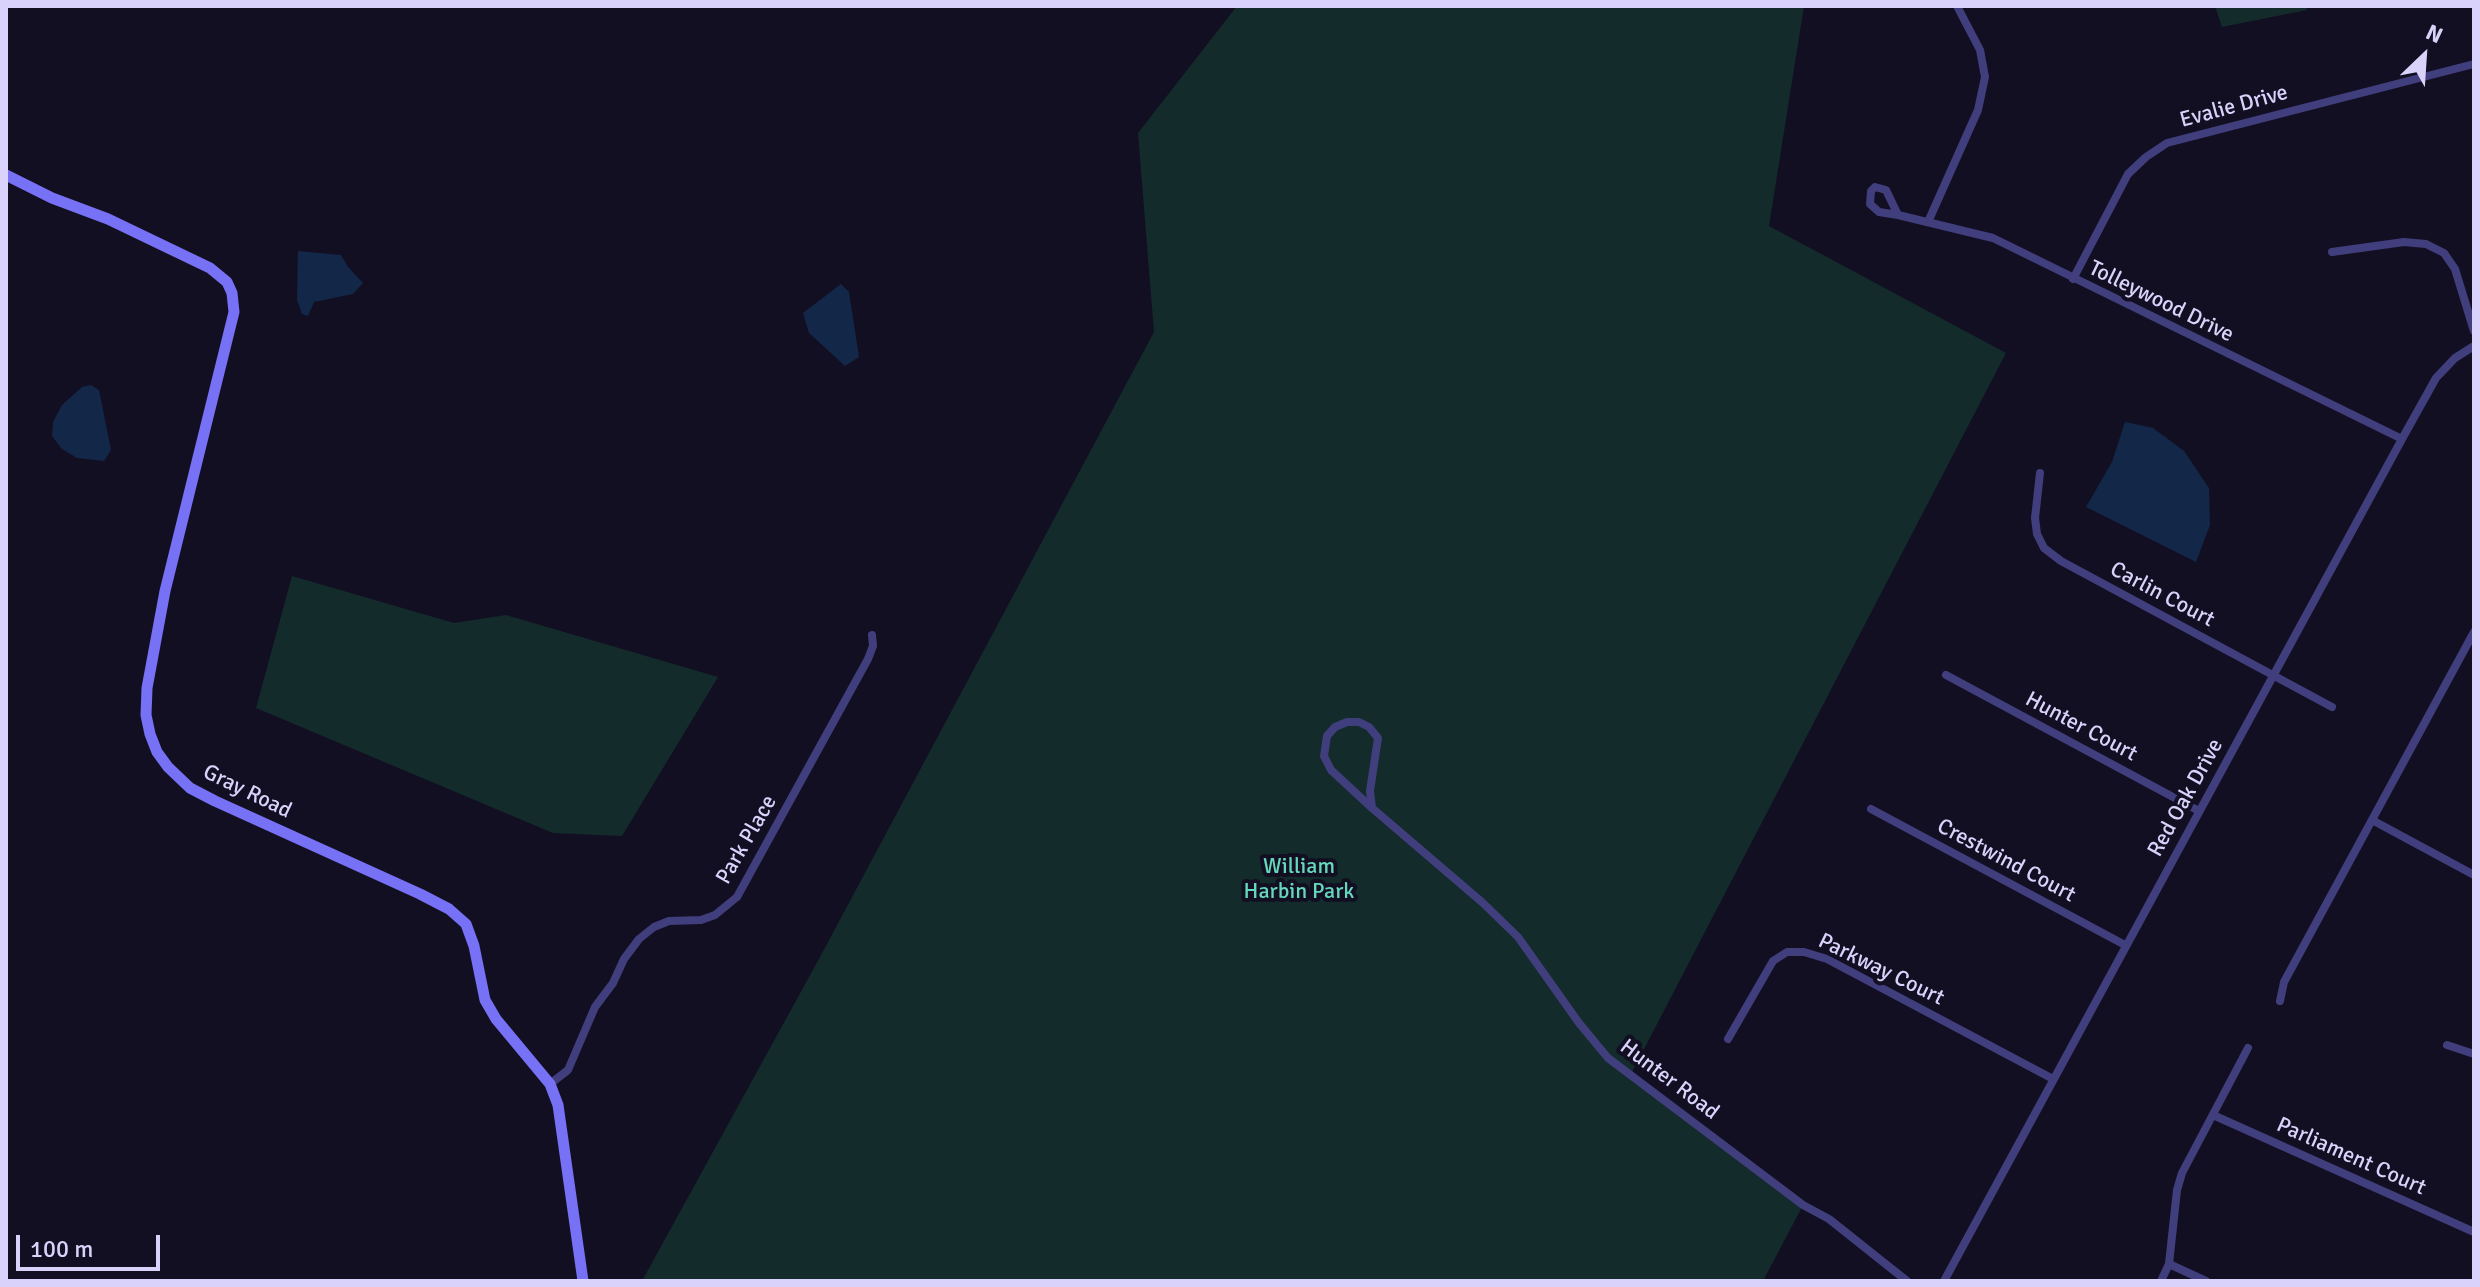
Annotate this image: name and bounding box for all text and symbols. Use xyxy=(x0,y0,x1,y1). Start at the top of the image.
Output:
north arrow xyxy=(2384,16,2464,96)
text: N xyxy=(2422,18,2447,49)
street label: Evalie Drive xyxy=(2177,80,2291,134)
street label: Tolleywood Drive xyxy=(2084,255,2238,349)
street label: Carlin Court xyxy=(2105,556,2219,634)
street label: Hunter Court xyxy=(2020,686,2142,768)
street label: Red Oak Drive xyxy=(2143,734,2229,862)
street label: Gray Road xyxy=(198,759,296,825)
street label: Park Place xyxy=(711,791,783,889)
street label: Crestwind Court xyxy=(1932,813,2080,909)
park label: William Harbin Park xyxy=(1244,854,1354,906)
street label: Parkway Court xyxy=(1814,928,1948,1012)
street label: Hunter Road xyxy=(1614,1034,1724,1126)
street label: Parliament Court xyxy=(2272,1112,2430,1202)
scale bar xyxy=(20,1219,164,1269)
text: 100 m xyxy=(30,1234,93,1264)

